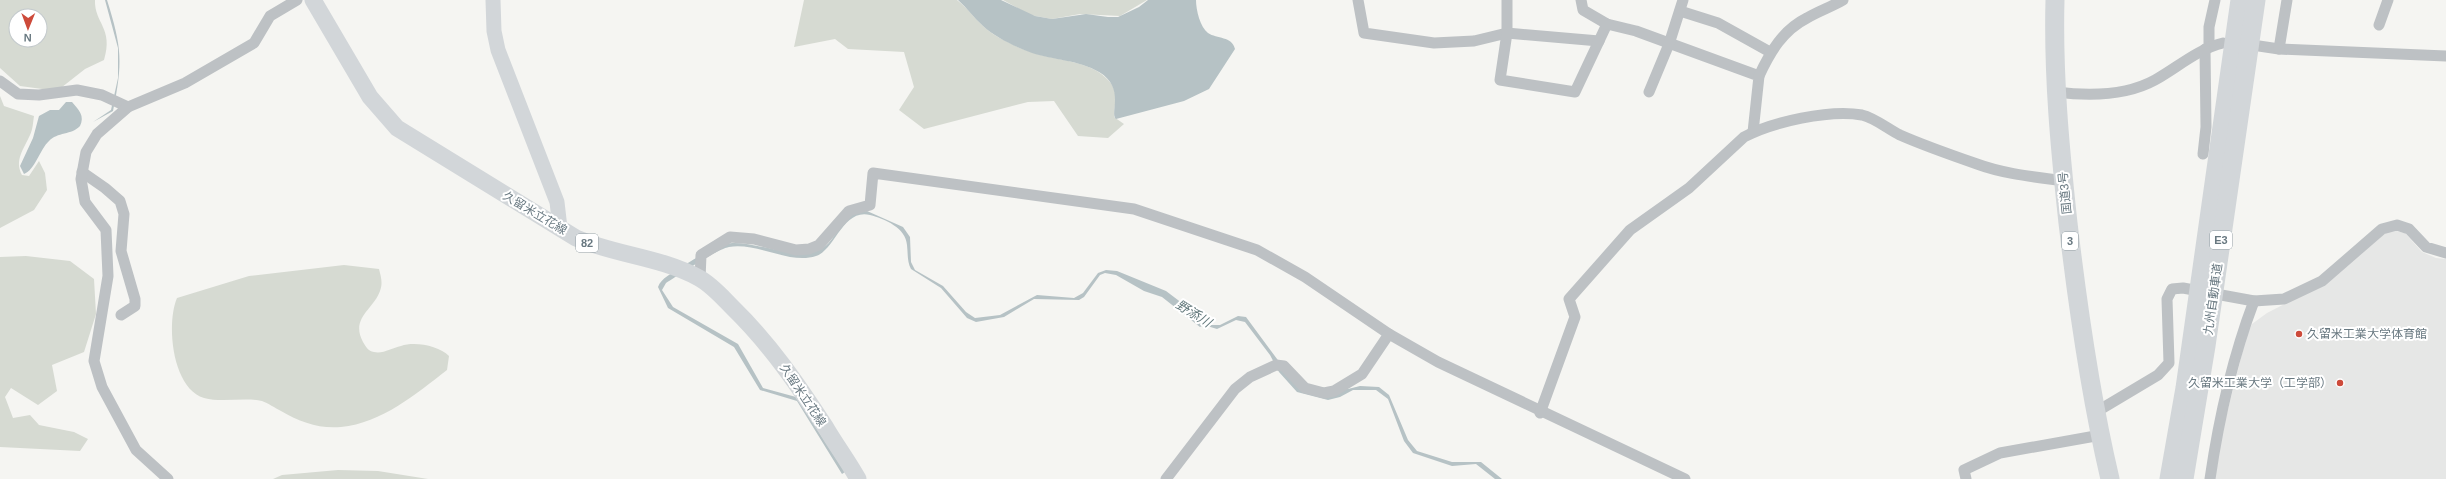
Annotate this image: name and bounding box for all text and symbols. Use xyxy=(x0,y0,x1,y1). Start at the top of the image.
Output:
north arrow xyxy=(8,8,48,48)
text: N xyxy=(24,32,32,44)
street label: 国道3号 xyxy=(2056,171,2074,215)
street label: 久留米立花線 xyxy=(501,188,569,238)
road number: E3 xyxy=(2210,231,2232,249)
road number: 3 xyxy=(2062,232,2078,250)
road number: 82 xyxy=(576,234,598,252)
street label: 九州自動車道 xyxy=(2201,262,2225,336)
water label: 野添川 xyxy=(1173,297,1216,331)
place label: 久留米工業大学体育館 xyxy=(2307,327,2427,341)
marker: 久留米工業大学体育館 xyxy=(2294,329,2304,339)
street label: 久留米立花線 xyxy=(777,361,829,429)
place label: 久留米工業大学（工学部） xyxy=(2188,376,2332,390)
marker: 久留米工業大学（工学部） xyxy=(2335,378,2345,388)

